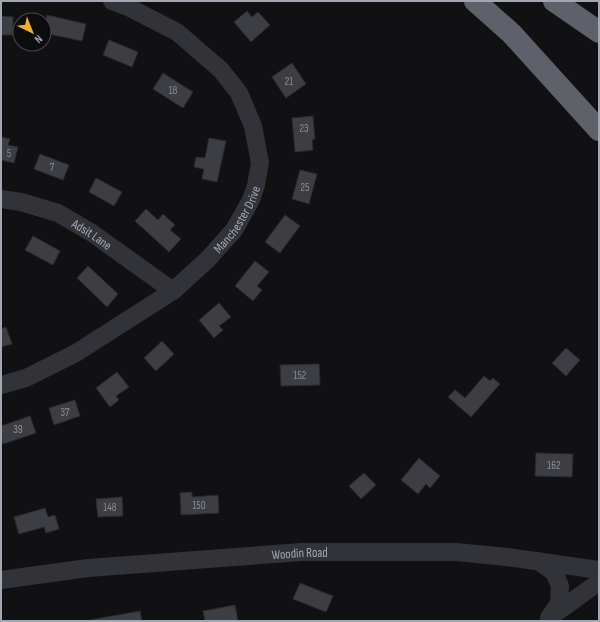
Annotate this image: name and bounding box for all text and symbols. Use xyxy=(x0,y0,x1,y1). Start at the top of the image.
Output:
north arrow xyxy=(12,12,52,52)
text: N xyxy=(32,32,45,46)
house number: 21 xyxy=(285,75,293,88)
house number: 18 xyxy=(169,84,178,97)
house number: 23 xyxy=(299,122,309,135)
house number: 5 xyxy=(7,147,11,160)
house number: 7 xyxy=(50,161,55,174)
house number: 25 xyxy=(301,181,309,194)
street label: Manchester Drive xyxy=(210,184,264,257)
street label: Adsit Lane xyxy=(68,216,115,254)
house number: 152 xyxy=(294,369,307,382)
house number: 37 xyxy=(60,406,70,419)
house number: 39 xyxy=(13,423,23,436)
house number: 162 xyxy=(547,459,561,472)
house number: 150 xyxy=(192,499,206,512)
house number: 148 xyxy=(103,501,117,514)
street label: Woodin Road xyxy=(271,545,328,563)

